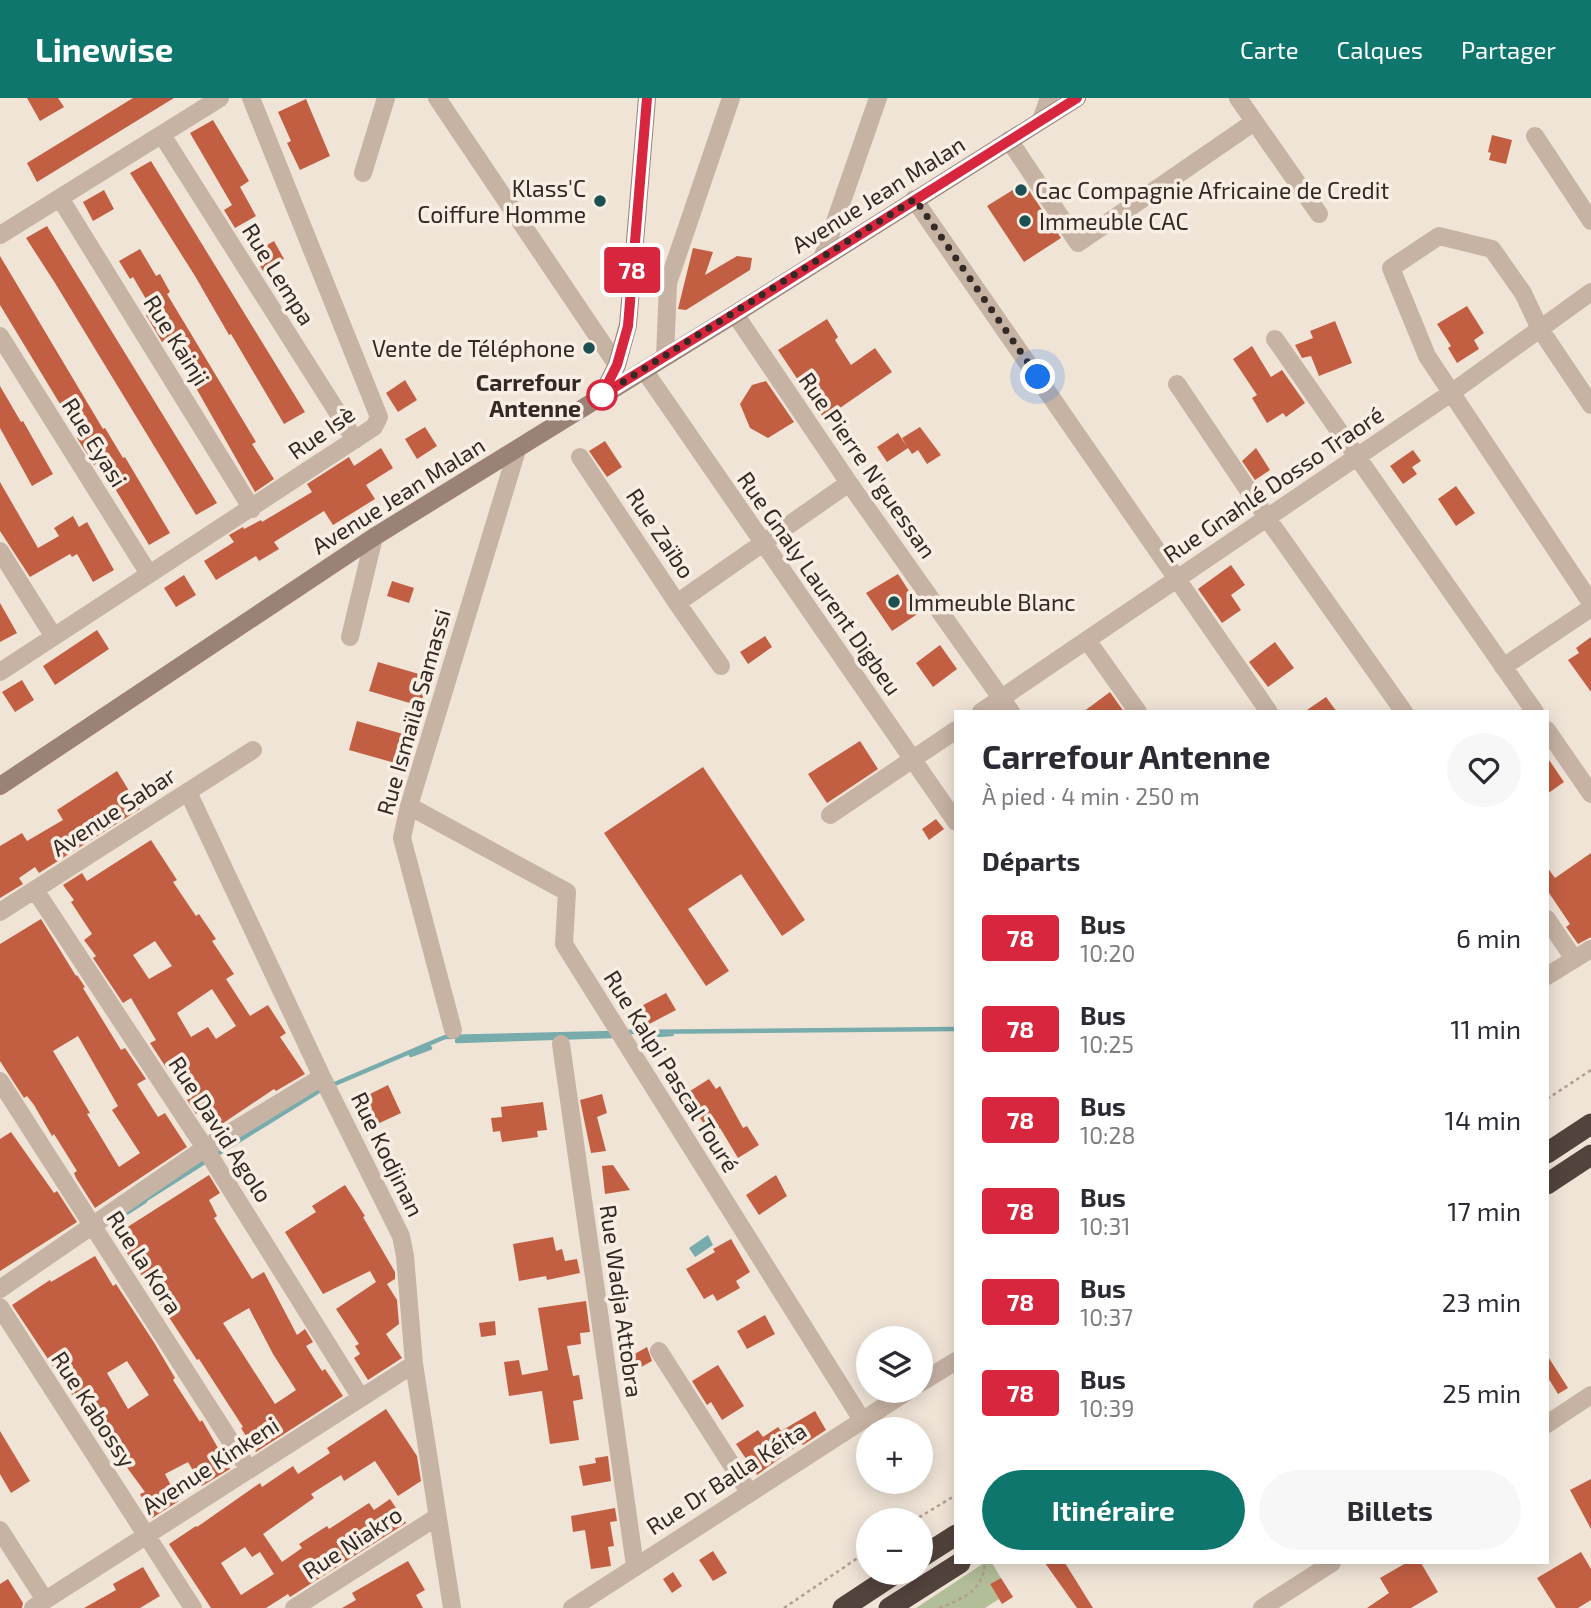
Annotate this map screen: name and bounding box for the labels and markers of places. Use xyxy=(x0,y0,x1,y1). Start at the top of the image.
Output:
place label: Klass'C Coiffure Homme xyxy=(417,174,586,228)
place label: Cac Compagnie Africaine de Credit xyxy=(1035,176,1389,204)
marker: Cac Compagnie Africaine de Credit xyxy=(1013,182,1029,198)
marker: Klass'C Coiffure Homme xyxy=(592,193,608,209)
place label: Immeuble CAC xyxy=(1039,207,1189,235)
marker: Immeuble CAC xyxy=(1017,213,1033,229)
place label: Vente de Téléphone xyxy=(372,334,575,362)
marker: Vente de Téléphone xyxy=(581,340,597,356)
place label: Carrefour Antenne xyxy=(476,368,581,422)
marker: Carrefour Antenne xyxy=(587,380,617,410)
place label: Immeuble Blanc xyxy=(908,588,1076,616)
marker: Immeuble Blanc xyxy=(886,594,902,610)

